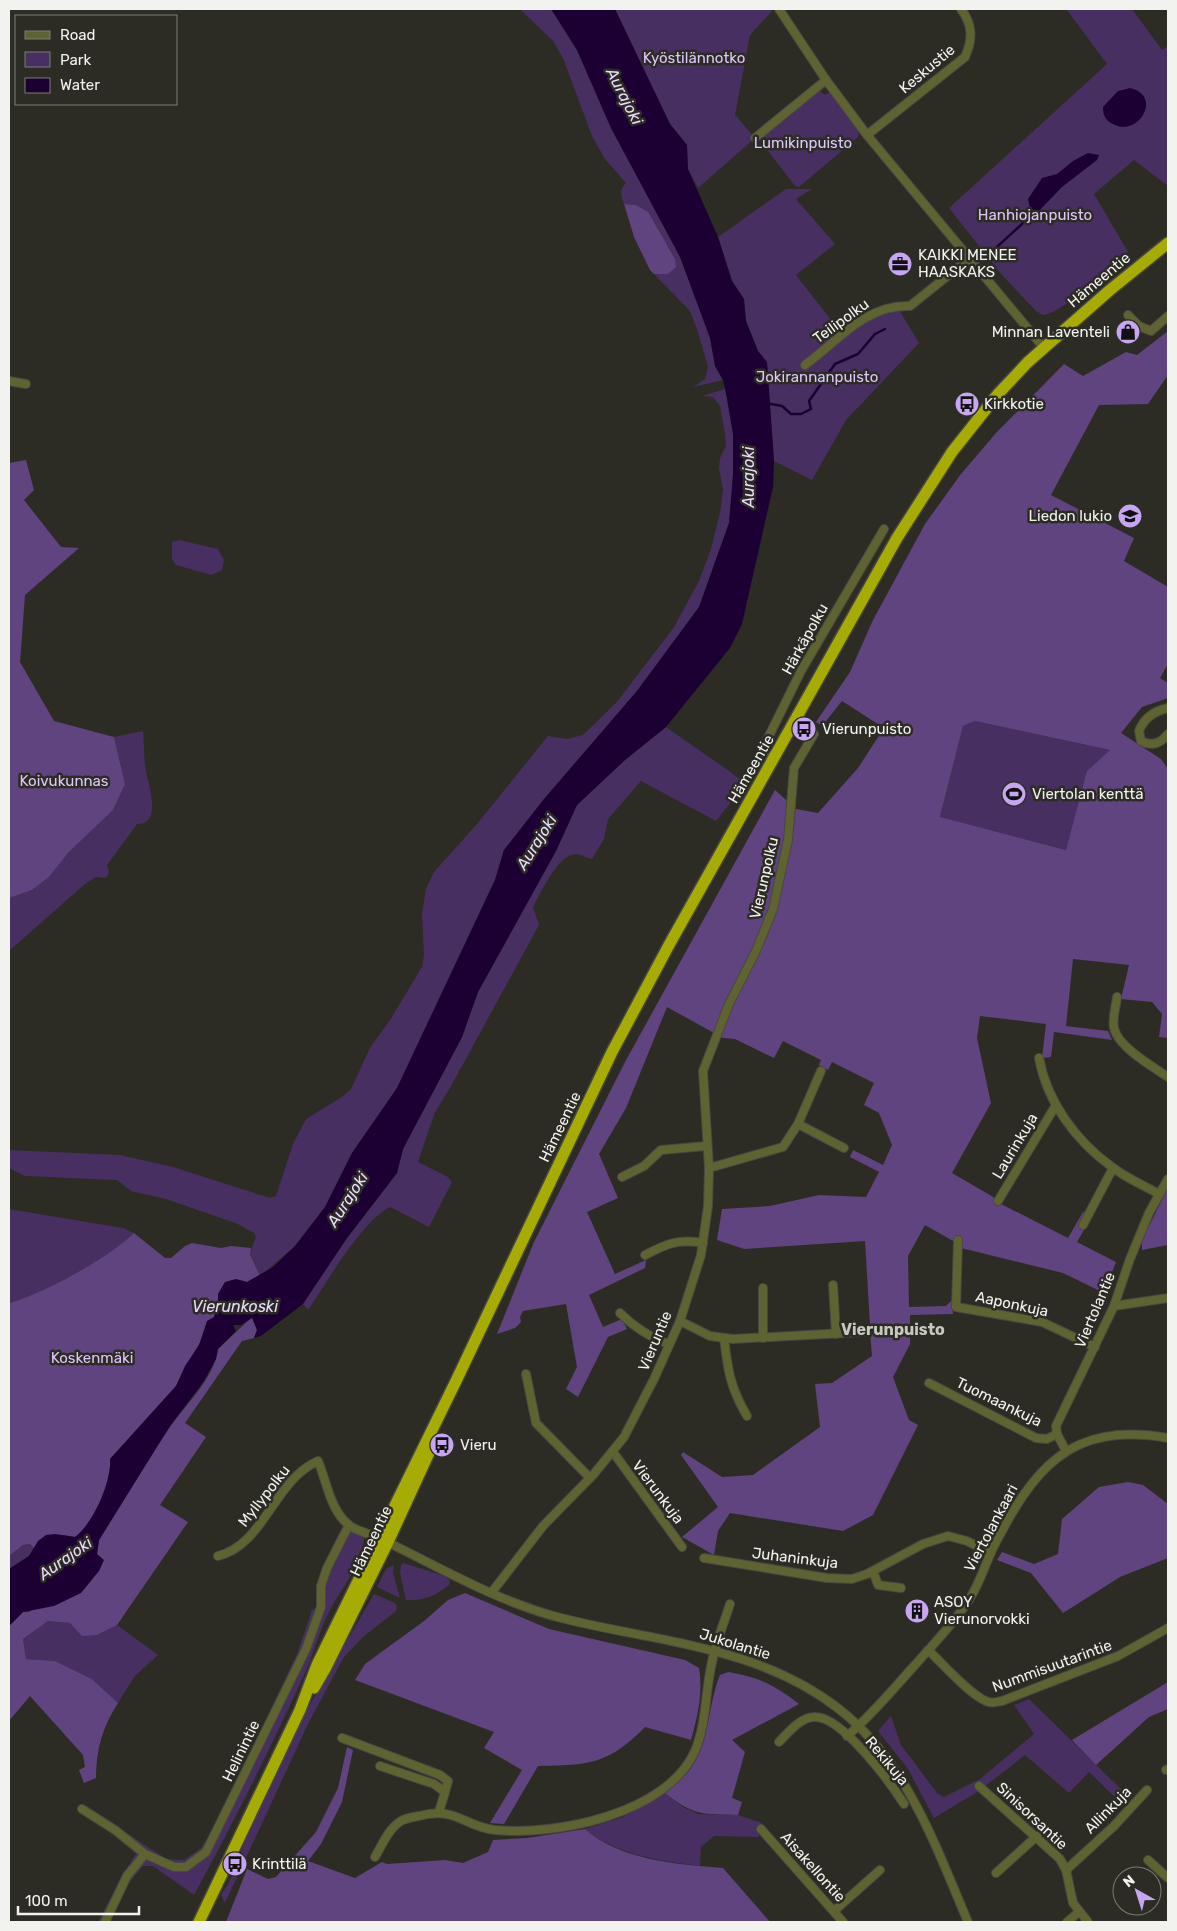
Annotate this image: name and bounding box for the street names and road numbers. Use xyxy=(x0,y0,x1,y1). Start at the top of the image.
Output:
street label: Keskustie xyxy=(896,41,958,97)
street label: Hämeentie xyxy=(1064,249,1134,311)
street label: Teilipolku xyxy=(810,295,872,347)
street label: Härkäpolku xyxy=(778,600,832,678)
street label: Hämeentie xyxy=(724,732,778,806)
street label: Vierunpolku xyxy=(746,835,782,921)
street label: Hämeentie xyxy=(535,1089,585,1165)
street label: Laurinkuja xyxy=(988,1110,1042,1182)
street label: Viertolantie xyxy=(1071,1269,1119,1351)
street label: Aaponkuja xyxy=(974,1288,1050,1320)
street label: Vieruntie xyxy=(634,1308,676,1374)
street label: Tuomaankuja xyxy=(953,1374,1045,1430)
street label: Vierunkuja xyxy=(628,1457,688,1527)
street label: Myllypolku xyxy=(234,1461,294,1531)
street label: Viertolankaari xyxy=(960,1481,1022,1575)
street label: Hämeentie xyxy=(346,1503,396,1579)
street label: Juhaninkuja xyxy=(751,1544,839,1572)
street label: Jukolantie xyxy=(697,1625,773,1663)
street label: Nummisuutarintie xyxy=(990,1636,1114,1696)
street label: Helinintie xyxy=(218,1717,264,1785)
street label: Rekikuja xyxy=(861,1733,913,1789)
street label: Sinisorsantie xyxy=(993,1779,1071,1853)
street label: Allinkuja xyxy=(1081,1783,1135,1837)
street label: Aisakellontie xyxy=(777,1828,849,1906)

